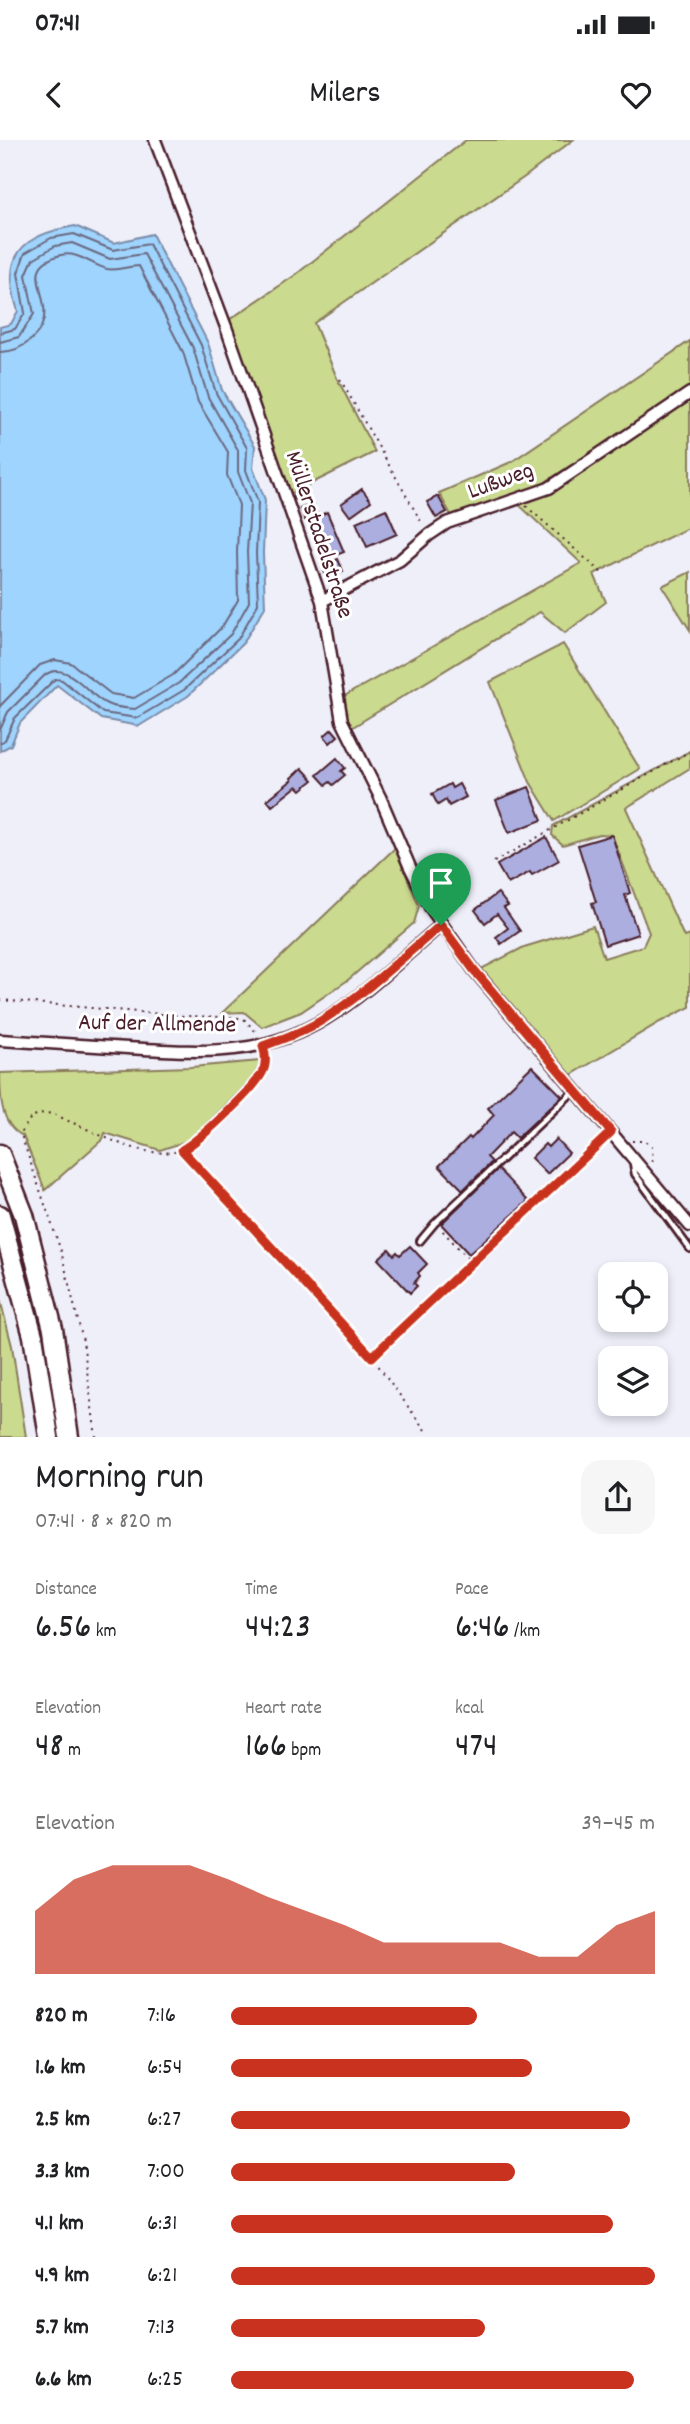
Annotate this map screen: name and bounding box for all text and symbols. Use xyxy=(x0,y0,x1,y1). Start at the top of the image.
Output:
text: 07:41 xyxy=(35,6,80,43)
text: Milers xyxy=(309,72,381,118)
icon: back xyxy=(35,76,73,114)
icon: heart xyxy=(617,76,655,114)
street label: Müllerstadelstraße xyxy=(275,447,361,623)
street label: Lußweg xyxy=(463,454,539,510)
pin xyxy=(411,853,471,925)
icon: arrive xyxy=(422,864,460,902)
street label: Auf der Allmende xyxy=(78,1007,236,1043)
map controls xyxy=(598,1262,668,1416)
button: locate xyxy=(598,1262,668,1332)
button: layers xyxy=(598,1346,668,1416)
text: Morning run xyxy=(35,1452,204,1507)
button: share xyxy=(581,1460,655,1534)
text: 07:41 · 8 × 820 m xyxy=(35,1506,172,1539)
text: Distance xyxy=(35,1577,97,1604)
text: Time xyxy=(245,1577,278,1604)
text: Pace xyxy=(455,1577,489,1604)
text: 6.56 xyxy=(35,1604,91,1654)
text: 44:23 xyxy=(245,1604,311,1654)
text: 6:46 xyxy=(455,1604,510,1654)
text: km xyxy=(91,1619,117,1646)
text: /km xyxy=(510,1619,540,1646)
text: Elevation xyxy=(35,1696,101,1723)
text: Heart rate xyxy=(245,1696,322,1723)
text: kcal xyxy=(455,1696,484,1723)
text: 48 xyxy=(35,1723,64,1773)
text: 166 xyxy=(245,1723,287,1773)
text: 474 xyxy=(455,1723,497,1773)
text: m xyxy=(64,1738,81,1765)
text: bpm xyxy=(287,1738,321,1765)
text: Elevation xyxy=(35,1808,115,1841)
text: 39–45 m xyxy=(582,1808,655,1841)
text: 820 m xyxy=(35,2000,88,2033)
text: 7:16 xyxy=(147,2000,176,2033)
text: 1.6 km xyxy=(35,2052,86,2085)
text: 6:54 xyxy=(147,2052,182,2085)
text: 2.5 km xyxy=(35,2104,90,2137)
text: 6:27 xyxy=(147,2104,181,2137)
text: 3.3 km xyxy=(35,2156,90,2189)
text: 7:00 xyxy=(147,2156,185,2189)
text: 4.1 km xyxy=(35,2208,84,2241)
text: 6:31 xyxy=(147,2208,177,2241)
text: 4.9 km xyxy=(35,2260,89,2293)
text: 6:21 xyxy=(147,2260,177,2293)
text: 5.7 km xyxy=(35,2312,89,2345)
text: 7:13 xyxy=(147,2312,175,2345)
text: 6.6 km xyxy=(35,2364,92,2397)
text: 6:25 xyxy=(147,2364,183,2397)

